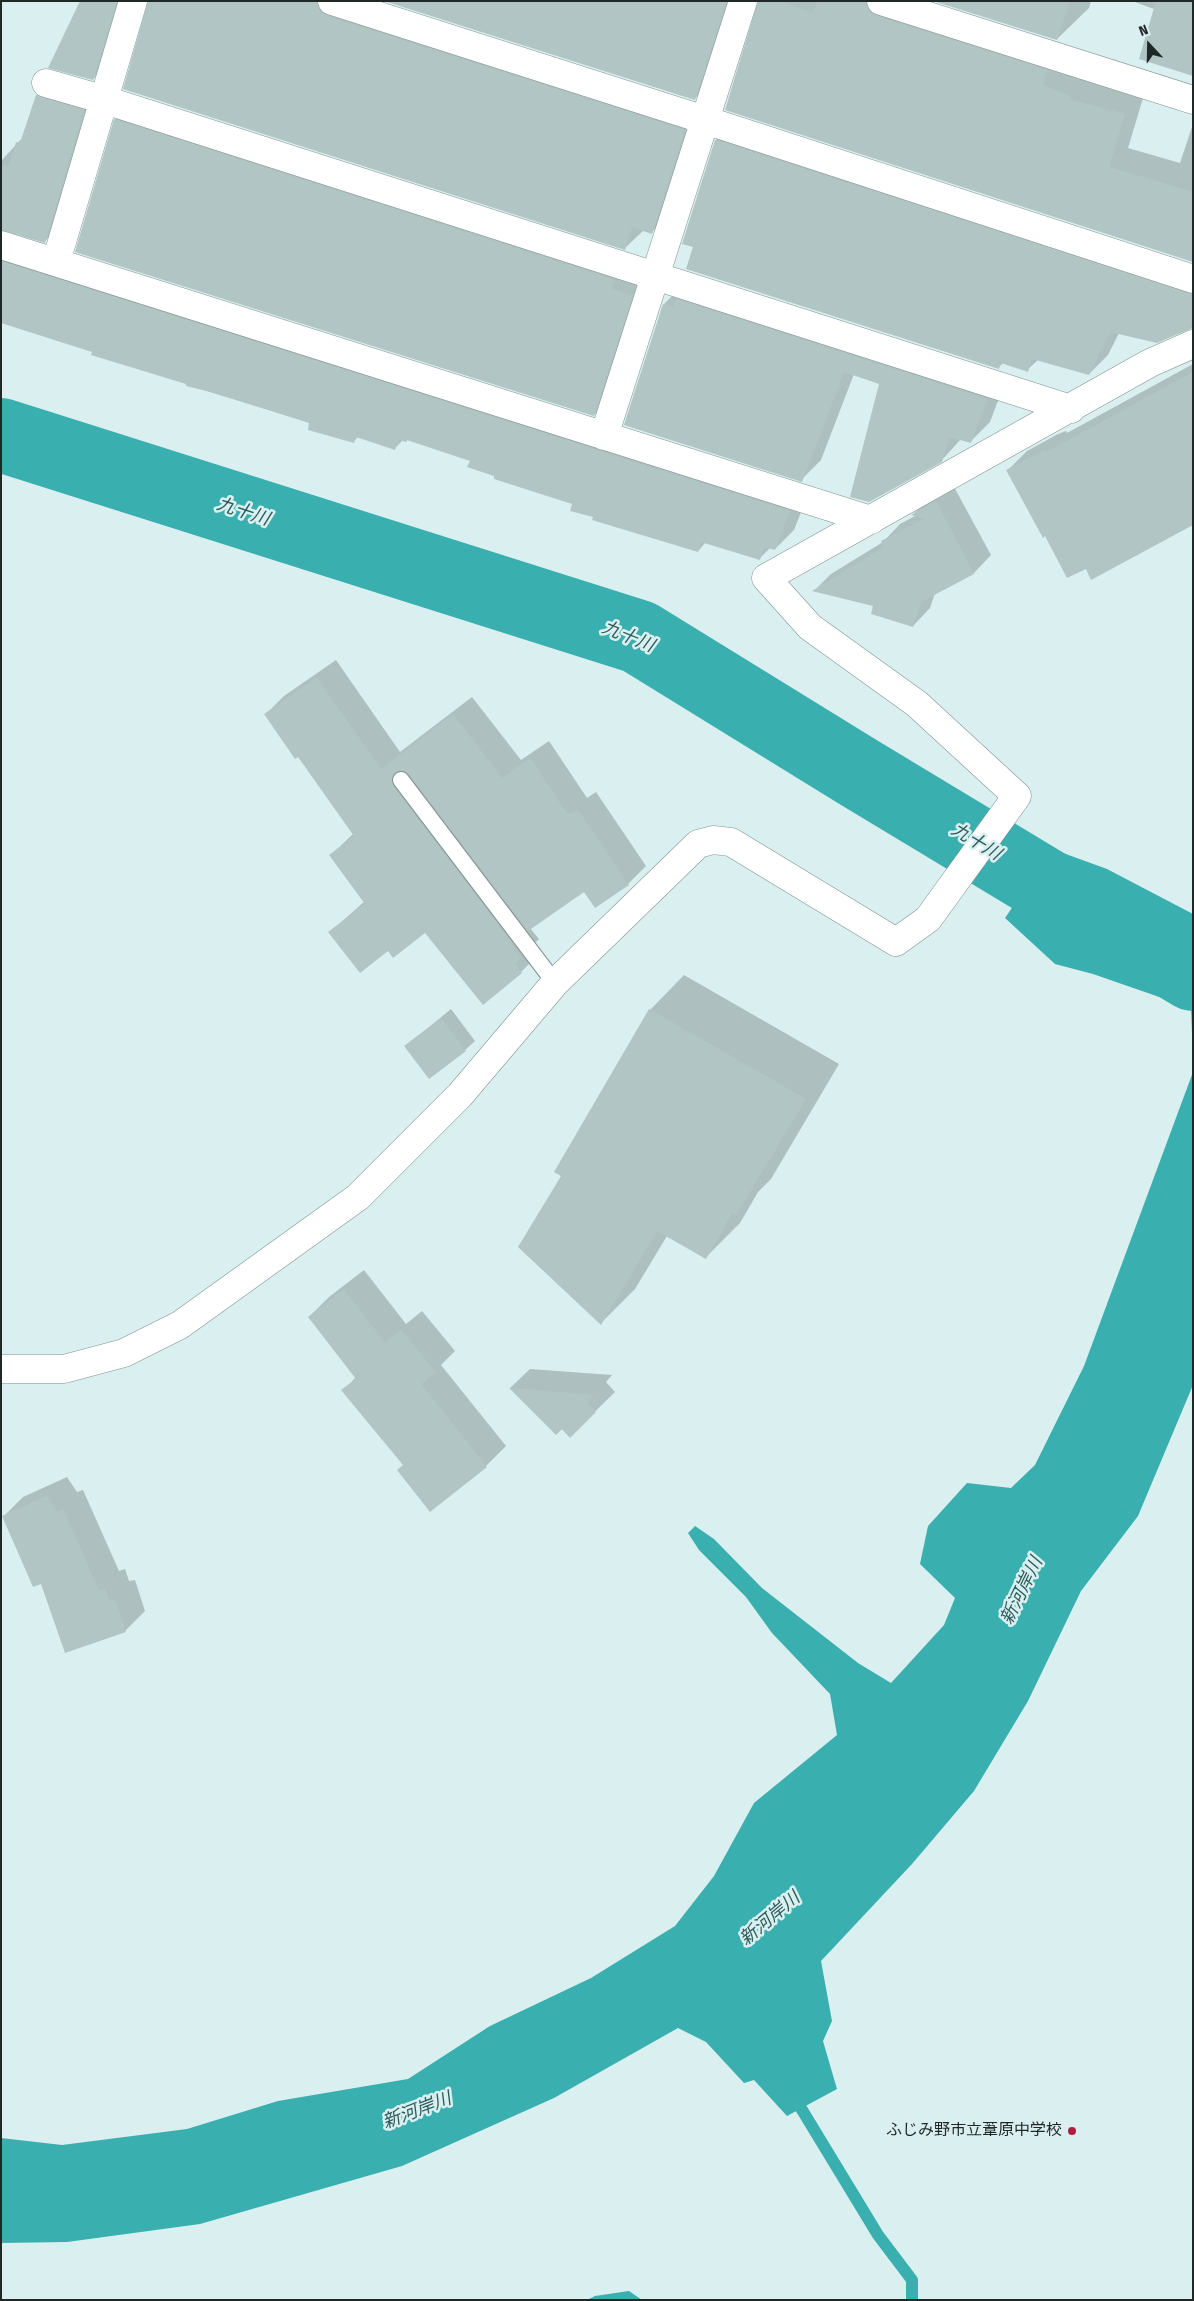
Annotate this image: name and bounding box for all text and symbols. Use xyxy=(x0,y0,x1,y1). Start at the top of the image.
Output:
north arrow xyxy=(1124,20,1174,70)
text: N xyxy=(1136,21,1150,40)
water label: 九十川 xyxy=(214,493,272,531)
water label: 九十川 xyxy=(599,617,657,657)
water label: 九十川 xyxy=(947,819,1005,865)
water label: 新河岸川 xyxy=(997,1554,1047,1628)
water label: 新河岸川 xyxy=(735,1888,805,1950)
water label: 新河岸川 xyxy=(380,2088,454,2134)
place label: ふじみ野市立葦原中学校 xyxy=(886,2121,1062,2141)
marker: ふじみ野市立葦原中学校 xyxy=(1066,2125,1078,2137)

